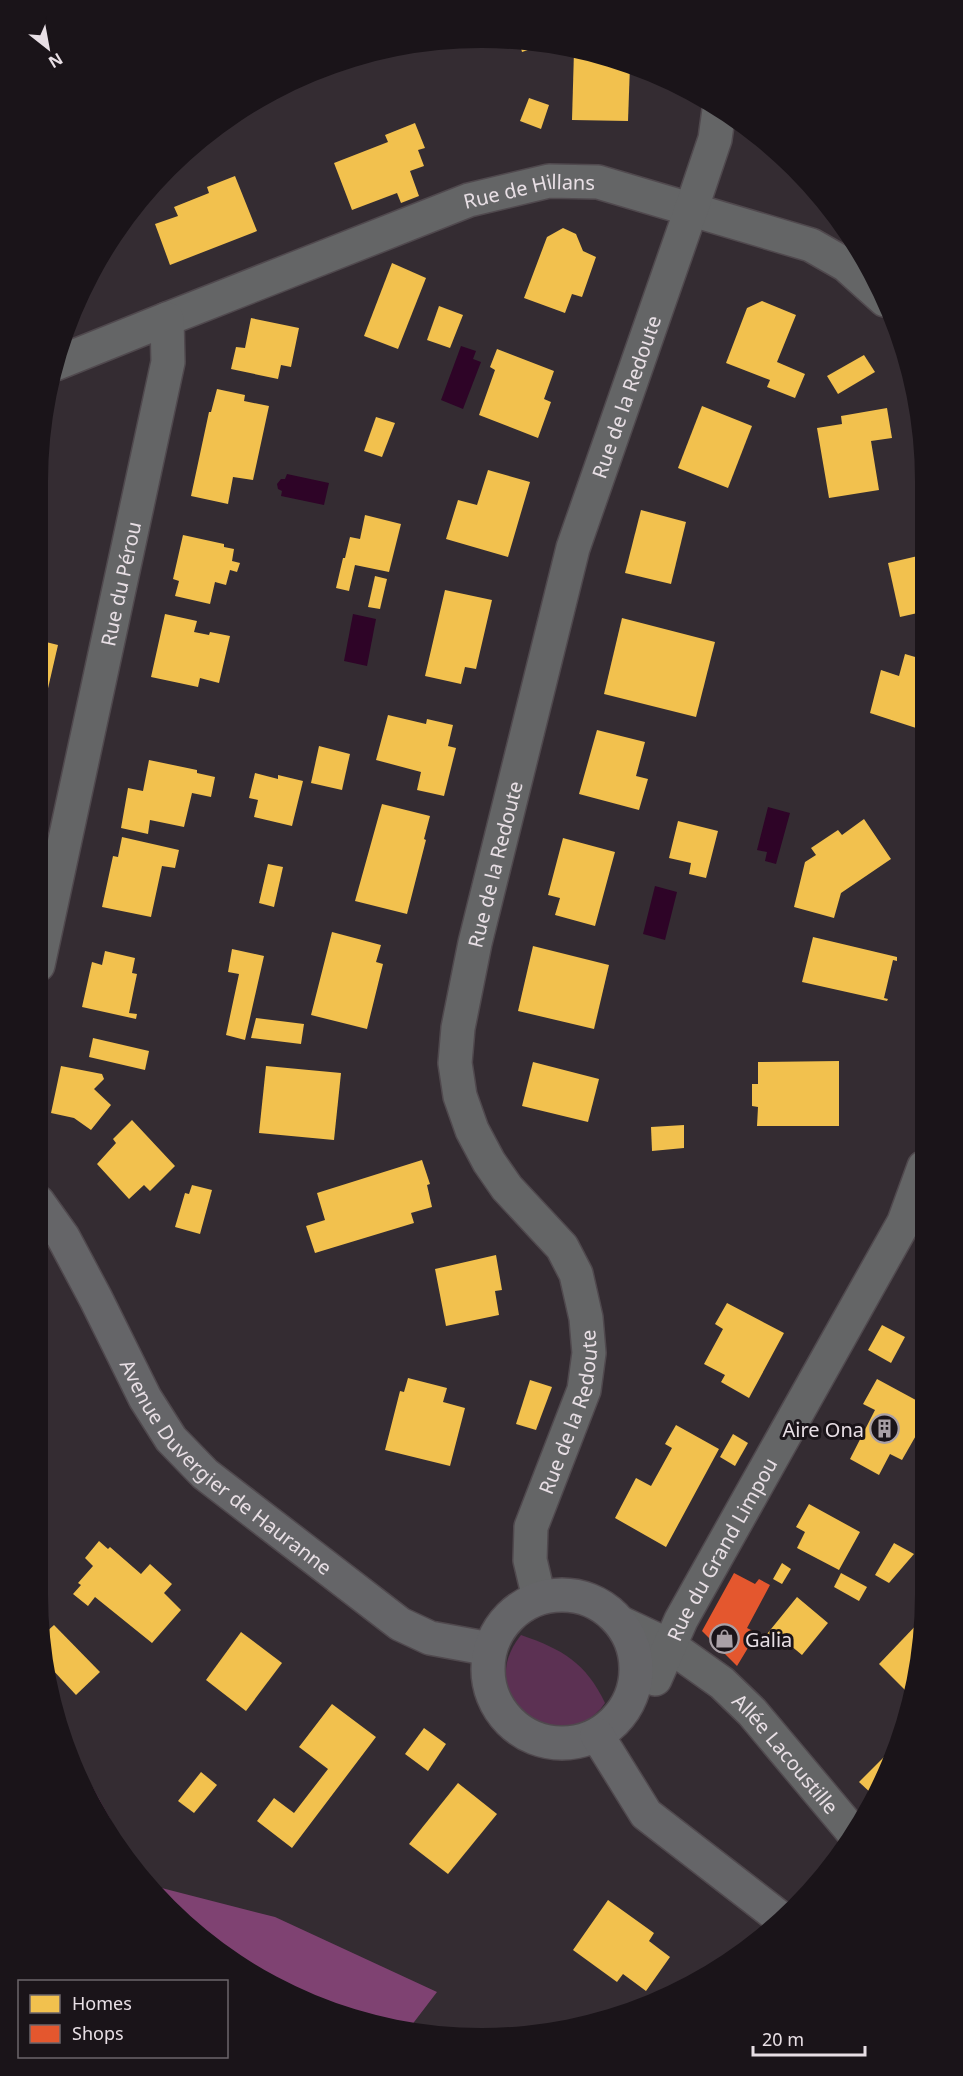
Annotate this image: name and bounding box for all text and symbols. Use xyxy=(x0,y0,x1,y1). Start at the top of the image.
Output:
north arrow xyxy=(18,18,78,78)
text: N xyxy=(44,48,67,74)
street label: Rue de Hillans xyxy=(461,167,595,214)
street label: Rue de la Redoute xyxy=(585,312,667,482)
street label: Rue du Pérou xyxy=(94,519,147,649)
street label: Rue de la Redoute xyxy=(461,778,528,950)
street label: Rue de la Redoute xyxy=(532,1329,603,1498)
street label: Avenue Duvergier de Hauranne xyxy=(114,1354,338,1581)
building icon: Aire Ona xyxy=(869,1413,901,1445)
place label: Aire Ona xyxy=(783,1416,864,1443)
street label: Rue du Grand Limpou xyxy=(660,1452,783,1645)
shop icon: Galia xyxy=(708,1623,740,1655)
place label: Galia xyxy=(745,1626,792,1653)
street label: Allée Lacoustille xyxy=(727,1687,845,1819)
legend xyxy=(18,1980,228,2058)
text: Homes xyxy=(72,1991,132,2015)
scale bar xyxy=(753,2019,866,2057)
text: Shops xyxy=(72,2021,124,2045)
text: 20 m xyxy=(762,2027,804,2051)

